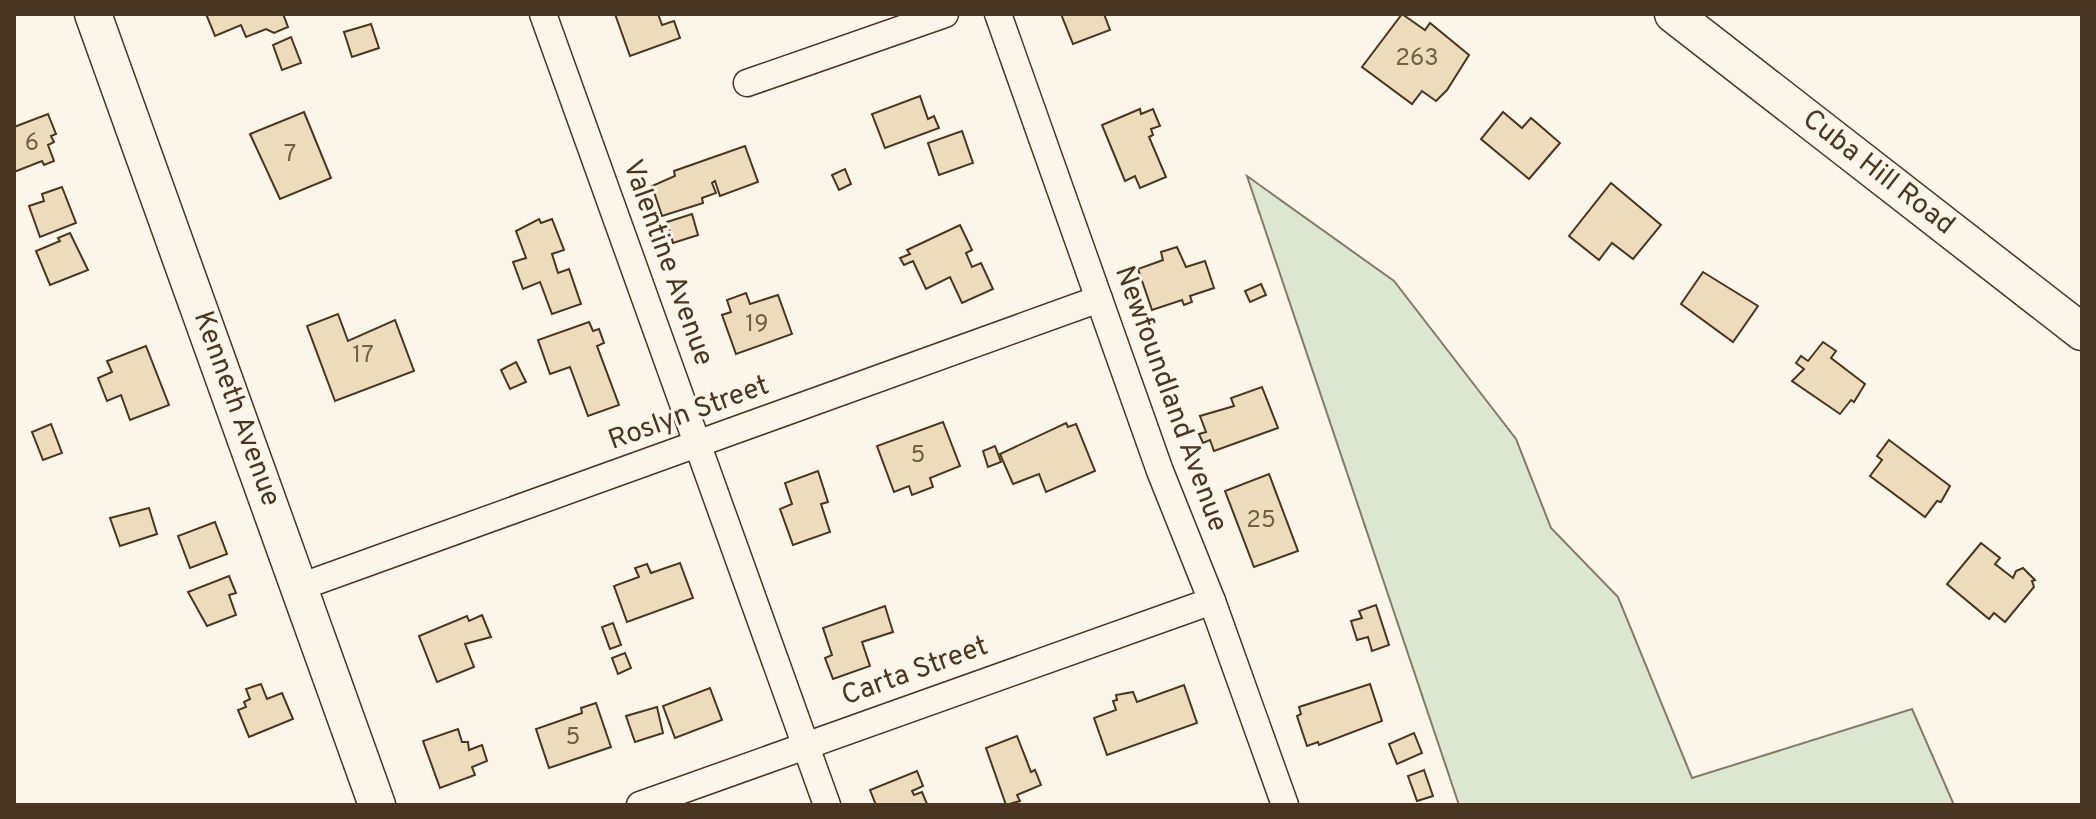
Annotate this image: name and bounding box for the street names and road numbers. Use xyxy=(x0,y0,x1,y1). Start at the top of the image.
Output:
street label: Cuba Hill Road xyxy=(1794,102,1962,244)
street label: Valentine Avenue xyxy=(613,155,721,371)
street label: Newfoundland Avenue xyxy=(1105,261,1235,537)
street label: Kenneth Avenue xyxy=(184,306,288,512)
street label: Roslyn Street xyxy=(604,368,774,460)
street label: Carta Street xyxy=(837,629,993,715)

